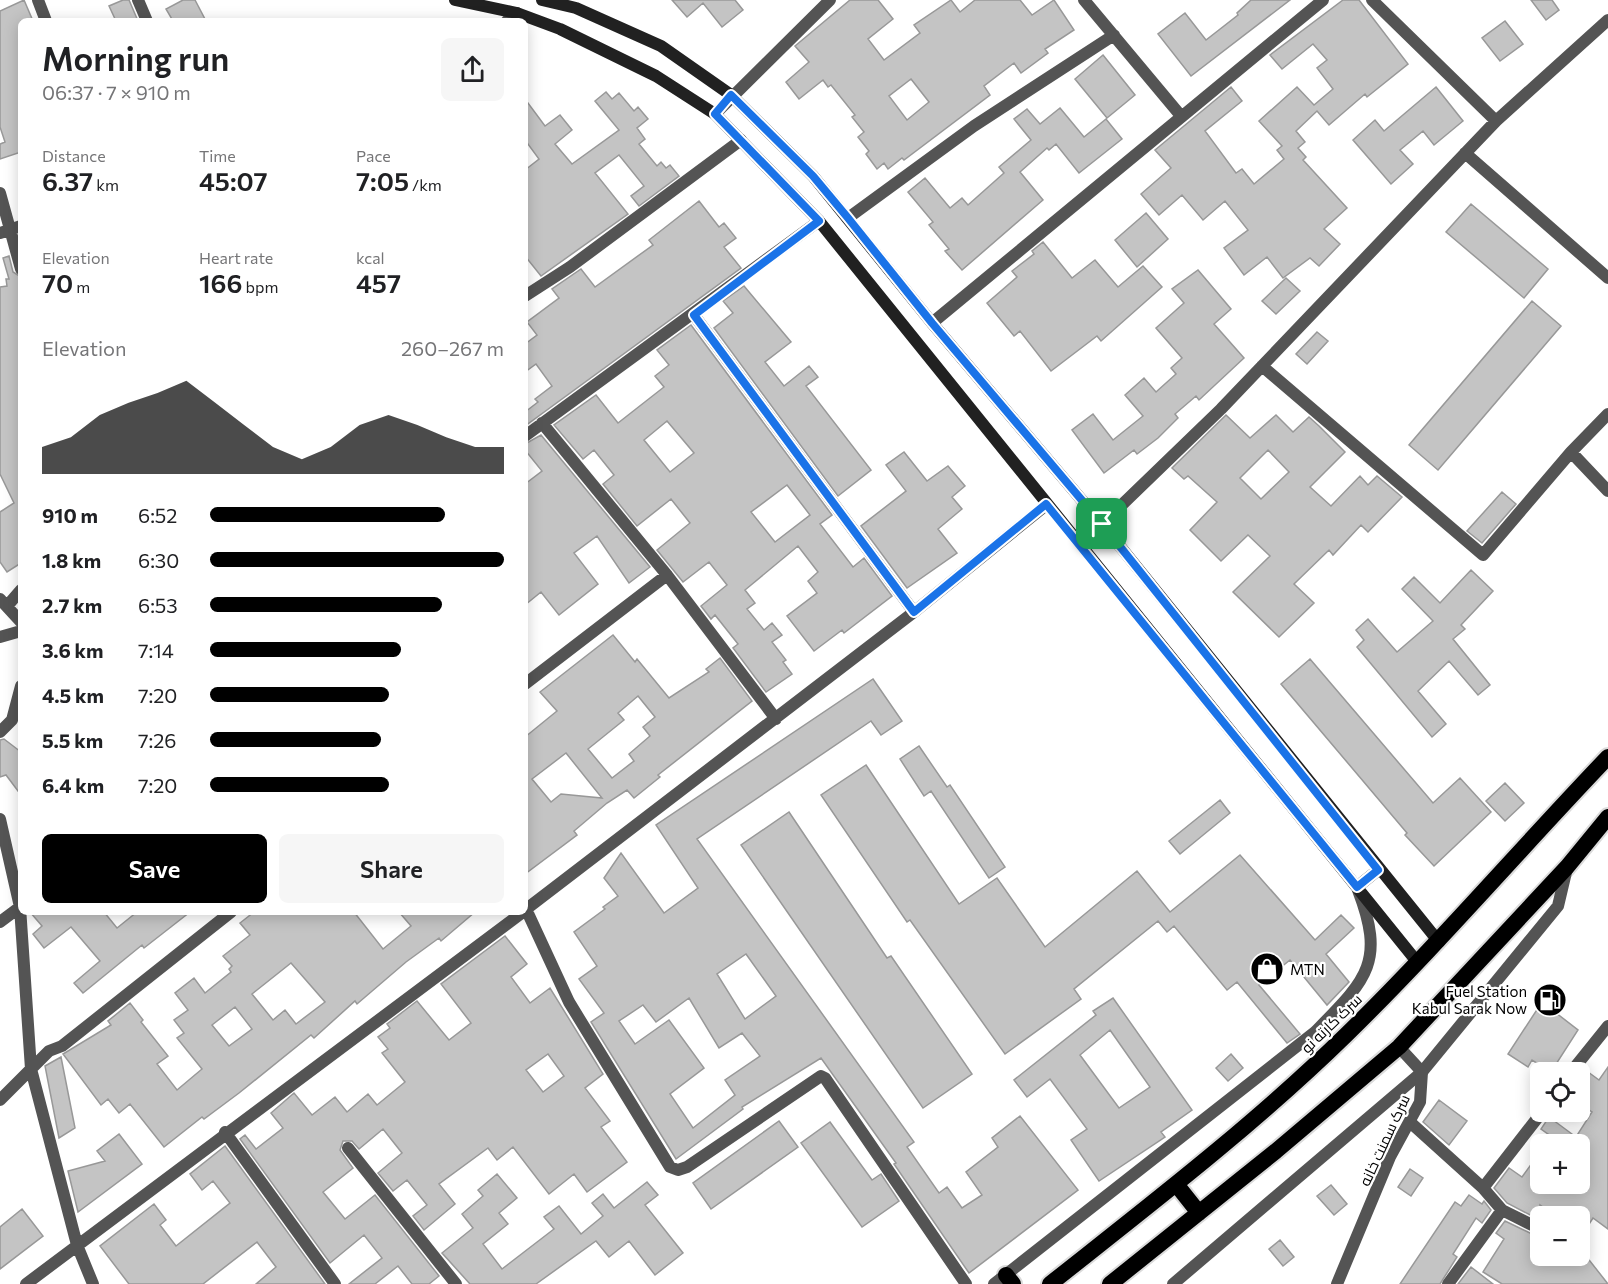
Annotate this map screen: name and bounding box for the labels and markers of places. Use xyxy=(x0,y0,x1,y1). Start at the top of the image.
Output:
pin xyxy=(1076,498,1127,549)
shop icon: MTN xyxy=(1249,951,1285,987)
place label: MTN xyxy=(1290,960,1325,978)
place label: Fuel Station Kabul Sarak Now xyxy=(1412,982,1527,1017)
fuel station icon: Fuel Station Kabul Sarak Now xyxy=(1532,982,1568,1018)

